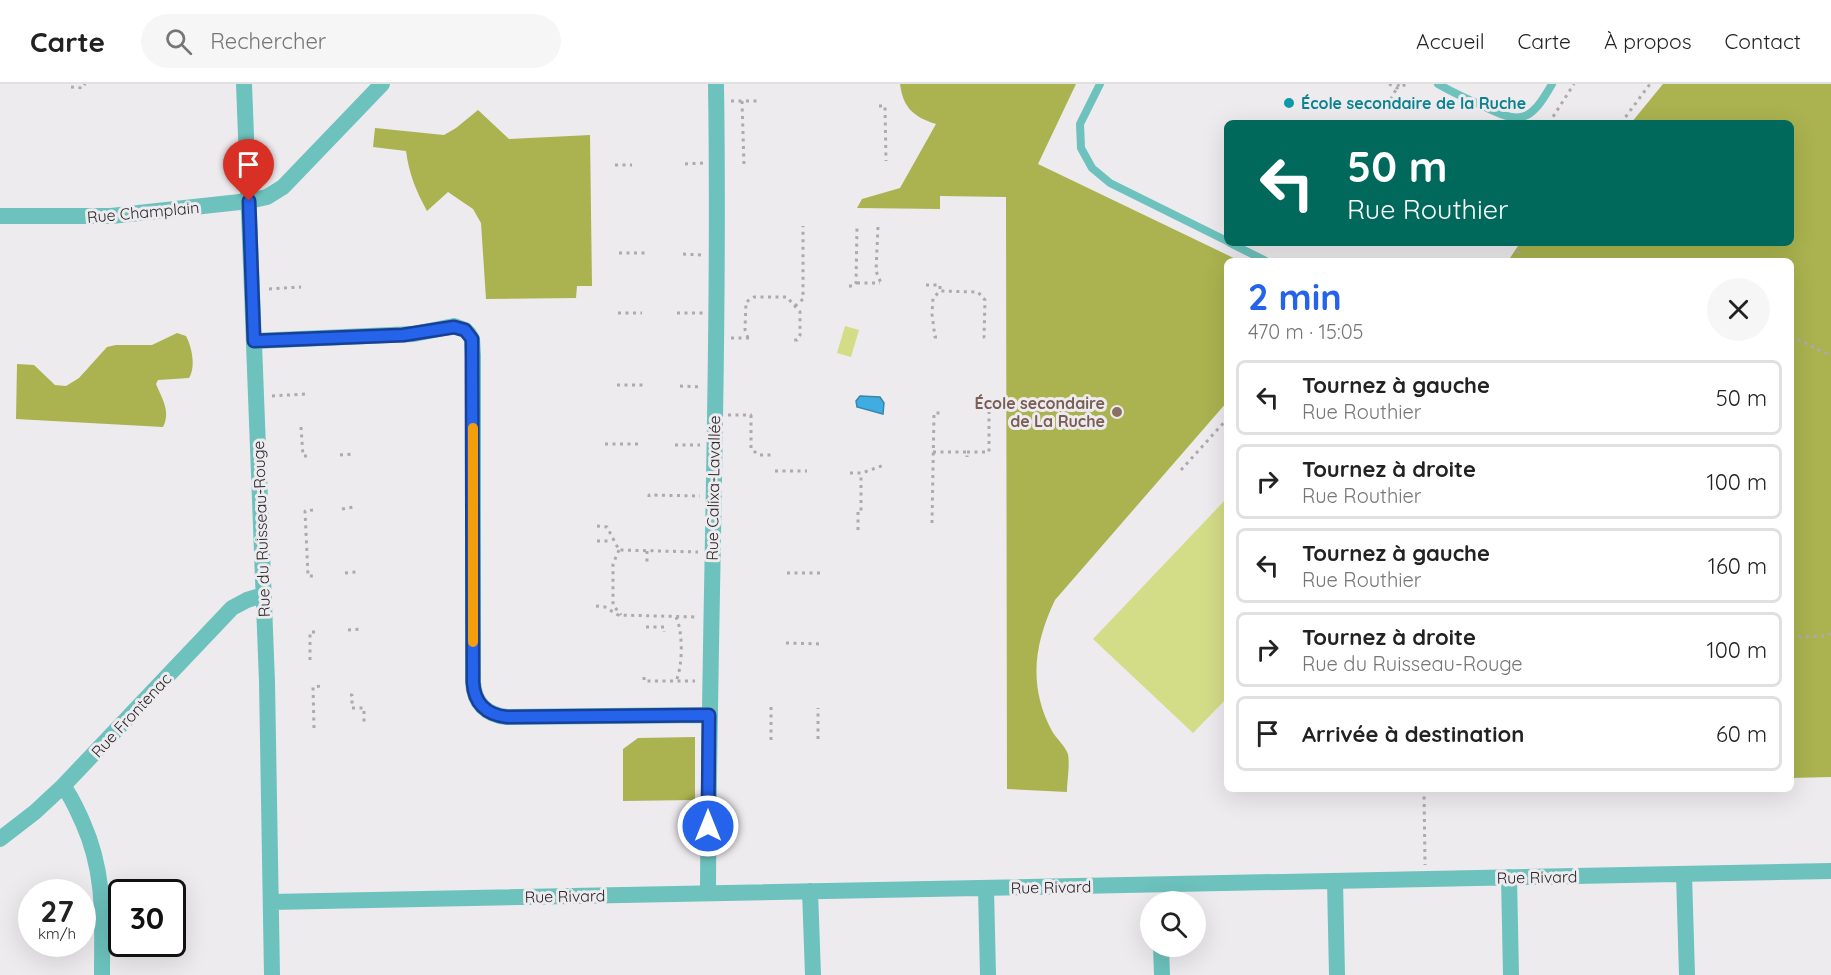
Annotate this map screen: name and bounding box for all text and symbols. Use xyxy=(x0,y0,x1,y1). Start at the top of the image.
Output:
search box xyxy=(141,14,561,68)
text: Carte xyxy=(30,24,105,59)
icon: search xyxy=(162,25,195,58)
text: Rechercher xyxy=(210,27,326,55)
text: Accueil xyxy=(1416,28,1485,54)
text: Carte xyxy=(1518,28,1571,54)
text: À propos xyxy=(1604,28,1692,54)
text: Contact xyxy=(1725,28,1801,54)
place label: École secondaire de la Ruche xyxy=(1301,93,1526,113)
marker: École secondaire de la Ruche xyxy=(1282,96,1296,110)
pin xyxy=(223,139,274,201)
text: 50 m xyxy=(1347,140,1447,193)
icon: left xyxy=(1248,144,1326,222)
icon: arrive xyxy=(232,148,265,181)
text: Rue Routhier xyxy=(1347,192,1508,226)
street label: Rue Champlain xyxy=(86,197,200,227)
text: 2 min xyxy=(1248,274,1342,319)
button: close xyxy=(1707,278,1770,341)
text: 470 m · 15:05 xyxy=(1248,319,1363,344)
text: Tournez à gauche xyxy=(1302,371,1490,399)
icon: left xyxy=(1251,381,1284,414)
text: 50 m xyxy=(1716,384,1767,412)
place label: École secondaire de La Ruche xyxy=(975,393,1105,431)
text: Rue Routhier xyxy=(1302,399,1422,424)
marker: École secondaire de La Ruche xyxy=(1110,405,1124,419)
street label: Rue Calixa-Lavallée xyxy=(702,415,724,561)
street label: Rue du Ruisseau-Rouge xyxy=(248,440,274,618)
text: Tournez à droite xyxy=(1302,455,1476,483)
icon: right xyxy=(1251,465,1284,498)
text: 100 m xyxy=(1707,468,1767,496)
text: Rue Routhier xyxy=(1302,483,1422,508)
text: Tournez à gauche xyxy=(1302,539,1490,567)
icon: left xyxy=(1251,549,1284,582)
text: 160 m xyxy=(1708,552,1767,580)
text: Rue Routhier xyxy=(1302,567,1422,592)
text: Tournez à droite xyxy=(1302,623,1476,651)
icon: right xyxy=(1251,633,1284,666)
text: 100 m xyxy=(1707,636,1767,664)
text: Rue du Ruisseau-Rouge xyxy=(1302,651,1523,676)
street label: Rue Frontenac xyxy=(87,669,175,761)
icon: arrive xyxy=(1251,717,1284,750)
text: Arrivée à destination xyxy=(1302,720,1524,748)
text: 60 m xyxy=(1716,720,1767,748)
position arrow xyxy=(676,794,740,858)
street label: Rue Rivard xyxy=(1496,866,1578,888)
street label: Rue Rivard xyxy=(1010,876,1092,898)
speed limit sign: 30 xyxy=(108,879,186,957)
street label: Rue Rivard xyxy=(524,885,606,907)
map controls xyxy=(1140,891,1206,957)
button: search xyxy=(1140,891,1206,957)
text: 27 xyxy=(40,892,74,930)
text: km/h xyxy=(38,924,76,943)

